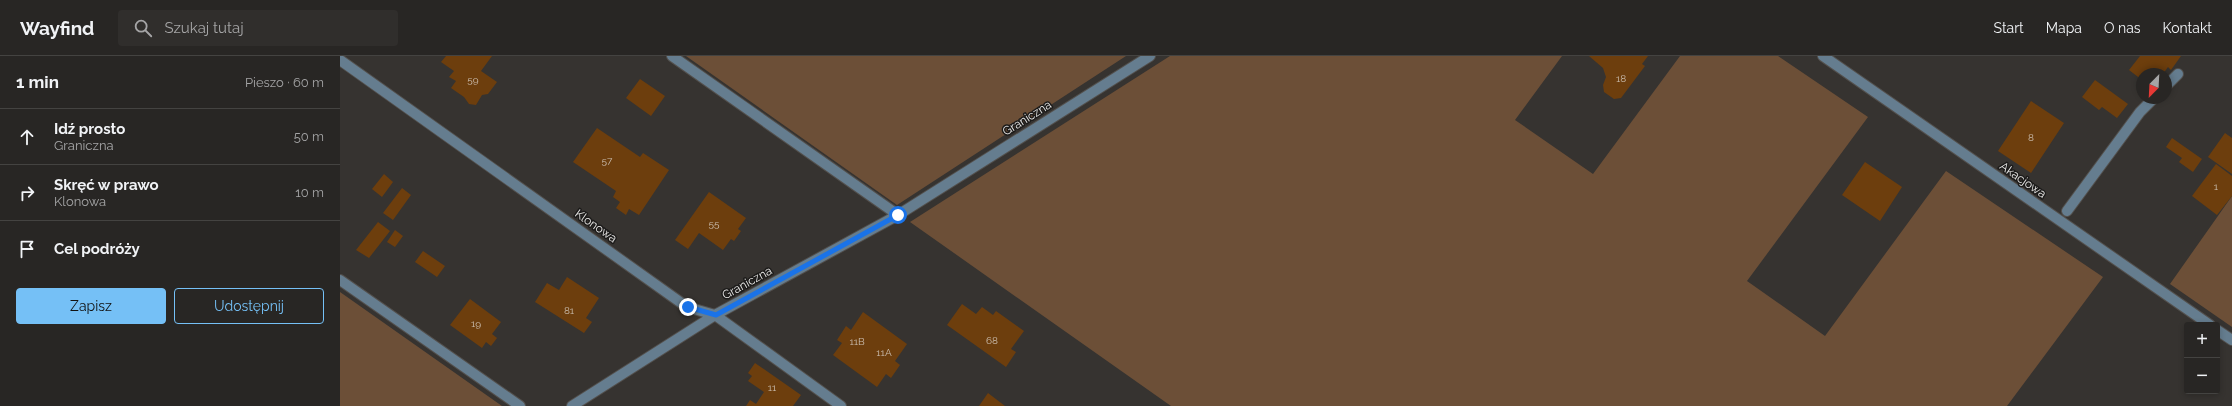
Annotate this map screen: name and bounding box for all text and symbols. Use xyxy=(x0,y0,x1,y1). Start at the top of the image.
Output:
search box xyxy=(118,10,398,46)
text: Wayfind xyxy=(20,17,94,39)
icon: search xyxy=(132,17,154,39)
text: Szukaj tutaj xyxy=(164,19,244,37)
text: Start xyxy=(1994,20,2024,36)
text: Mapa xyxy=(2046,20,2082,36)
text: O nas xyxy=(2104,20,2141,36)
text: Kontakt xyxy=(2163,20,2212,36)
north arrow xyxy=(2136,68,2172,104)
text: 1 min xyxy=(16,72,59,92)
house number: 18 xyxy=(1616,73,1626,84)
house number: 59 xyxy=(467,74,479,85)
text: Pieszo · 60 m xyxy=(245,75,324,90)
street label: Graniczna xyxy=(1000,97,1054,139)
text: Idź prosto xyxy=(54,120,125,138)
icon: ahead xyxy=(16,126,38,148)
text: 50 m xyxy=(294,129,324,144)
house number: 8 xyxy=(2028,132,2034,143)
text: Graniczna xyxy=(54,138,114,153)
house number: 57 xyxy=(602,155,613,166)
street label: Akacjowa xyxy=(1997,159,2049,201)
text: Skręć w prawo xyxy=(54,176,159,194)
house number: 1 xyxy=(2214,181,2219,192)
icon: right xyxy=(16,182,38,204)
text: 10 m xyxy=(295,185,324,200)
text: Klonowa xyxy=(54,194,106,209)
street label: Klonowa xyxy=(572,206,620,246)
route start xyxy=(889,206,907,224)
house number: 55 xyxy=(709,218,720,229)
icon: arrive xyxy=(16,238,38,260)
text: Cel podróży xyxy=(54,240,140,258)
street label: Graniczna xyxy=(720,264,774,302)
button: Zapisz xyxy=(16,288,166,324)
button: Udostępnij xyxy=(174,288,324,324)
route end xyxy=(679,298,697,316)
house number: 81 xyxy=(564,305,575,316)
house number: 19 xyxy=(471,318,481,329)
map controls xyxy=(2184,322,2220,394)
button: + xyxy=(2184,322,2220,358)
house number: 68 xyxy=(986,335,998,346)
house number: 11B xyxy=(849,336,865,347)
house number: 11A xyxy=(876,347,892,358)
button: − xyxy=(2184,358,2220,394)
house number: 11 xyxy=(768,382,777,393)

